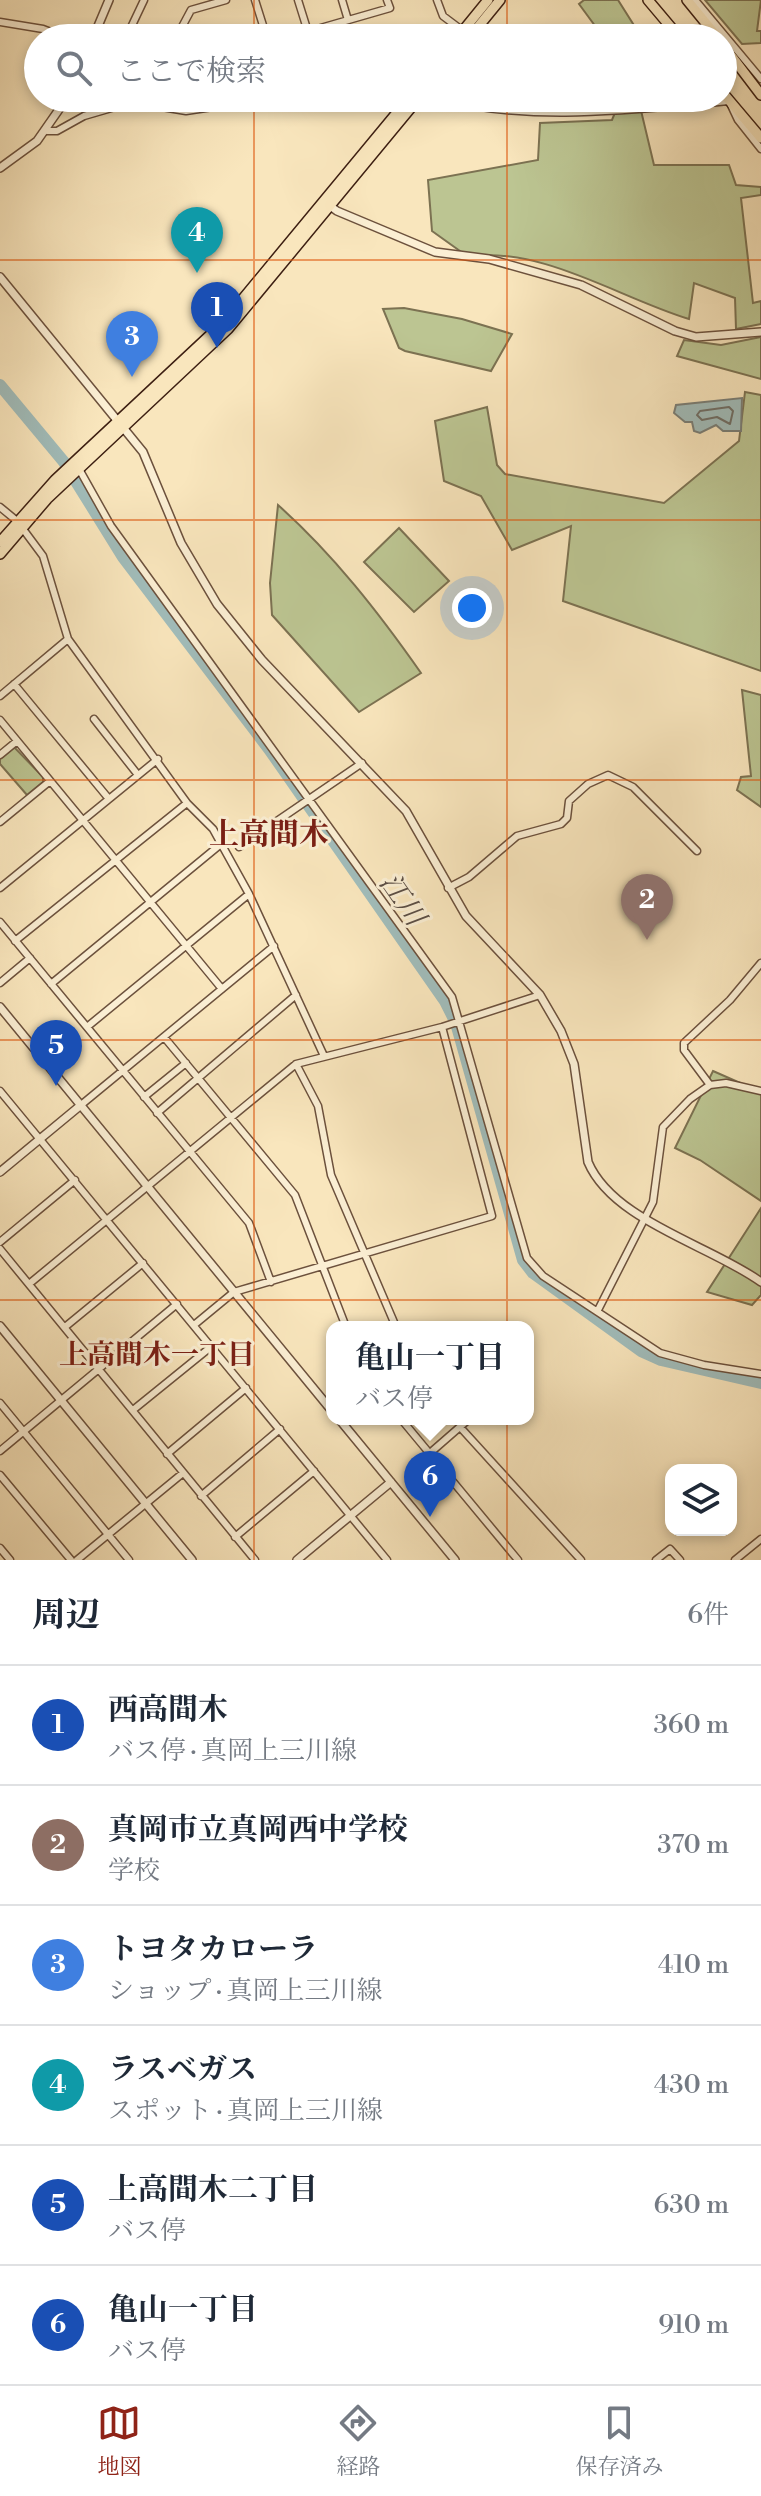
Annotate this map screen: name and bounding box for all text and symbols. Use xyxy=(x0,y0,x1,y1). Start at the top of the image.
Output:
search box xyxy=(24,24,737,112)
icon: search xyxy=(52,46,96,90)
text: ここで検索 xyxy=(116,53,266,91)
pin: 4 xyxy=(171,207,223,273)
pin: 1 xyxy=(191,282,243,348)
pin: 3 xyxy=(106,311,158,377)
your location xyxy=(452,588,492,628)
district label: 上高間木 xyxy=(209,816,329,854)
water label: 江川 xyxy=(371,867,434,935)
pin: 2 xyxy=(621,874,673,940)
pin: 5 xyxy=(30,1020,82,1086)
popup xyxy=(326,1321,534,1425)
district label: 上高間木一丁目 xyxy=(59,1338,255,1373)
text: 亀山一丁目 xyxy=(355,1339,505,1377)
text: バス停 xyxy=(355,1383,433,1415)
pin: 6 xyxy=(404,1451,456,1517)
map controls xyxy=(665,1464,737,1536)
button: layers xyxy=(665,1464,737,1536)
text: 周辺 xyxy=(32,1595,100,1637)
text: 6件 xyxy=(687,1599,729,1631)
text: 西高間木 xyxy=(108,1691,228,1729)
text: 1 xyxy=(52,1709,64,1741)
text: 360 m xyxy=(654,1709,729,1741)
text: バス停 · 真岡上三川線 xyxy=(108,1735,357,1767)
text: 真岡市立真岡西中学校 xyxy=(108,1811,408,1849)
text: 2 xyxy=(50,1829,66,1861)
text: 370 m xyxy=(657,1829,729,1861)
text: 学校 xyxy=(108,1855,160,1887)
text: トヨタカローラ xyxy=(108,1931,318,1969)
text: 3 xyxy=(50,1949,66,1981)
text: 410 m xyxy=(658,1949,729,1981)
text: ショップ · 真岡上三川線 xyxy=(108,1975,383,2007)
text: ラスベガス xyxy=(108,2051,257,2089)
text: 4 xyxy=(49,2069,67,2101)
text: 430 m xyxy=(654,2069,729,2101)
text: スポット · 真岡上三川線 xyxy=(108,2095,383,2127)
text: 上高間木二丁目 xyxy=(108,2171,318,2209)
text: 5 xyxy=(50,2189,66,2221)
text: 630 m xyxy=(654,2189,729,2221)
text: バス停 xyxy=(108,2215,186,2247)
text: 亀山一丁目 xyxy=(108,2291,258,2329)
text: 6 xyxy=(50,2309,66,2341)
text: 910 m xyxy=(658,2309,729,2341)
text: バス停 xyxy=(108,2335,186,2367)
tab: 地図 xyxy=(97,2401,142,2481)
tab: 経路 xyxy=(336,2401,381,2481)
tab: 保存済み xyxy=(575,2401,664,2481)

